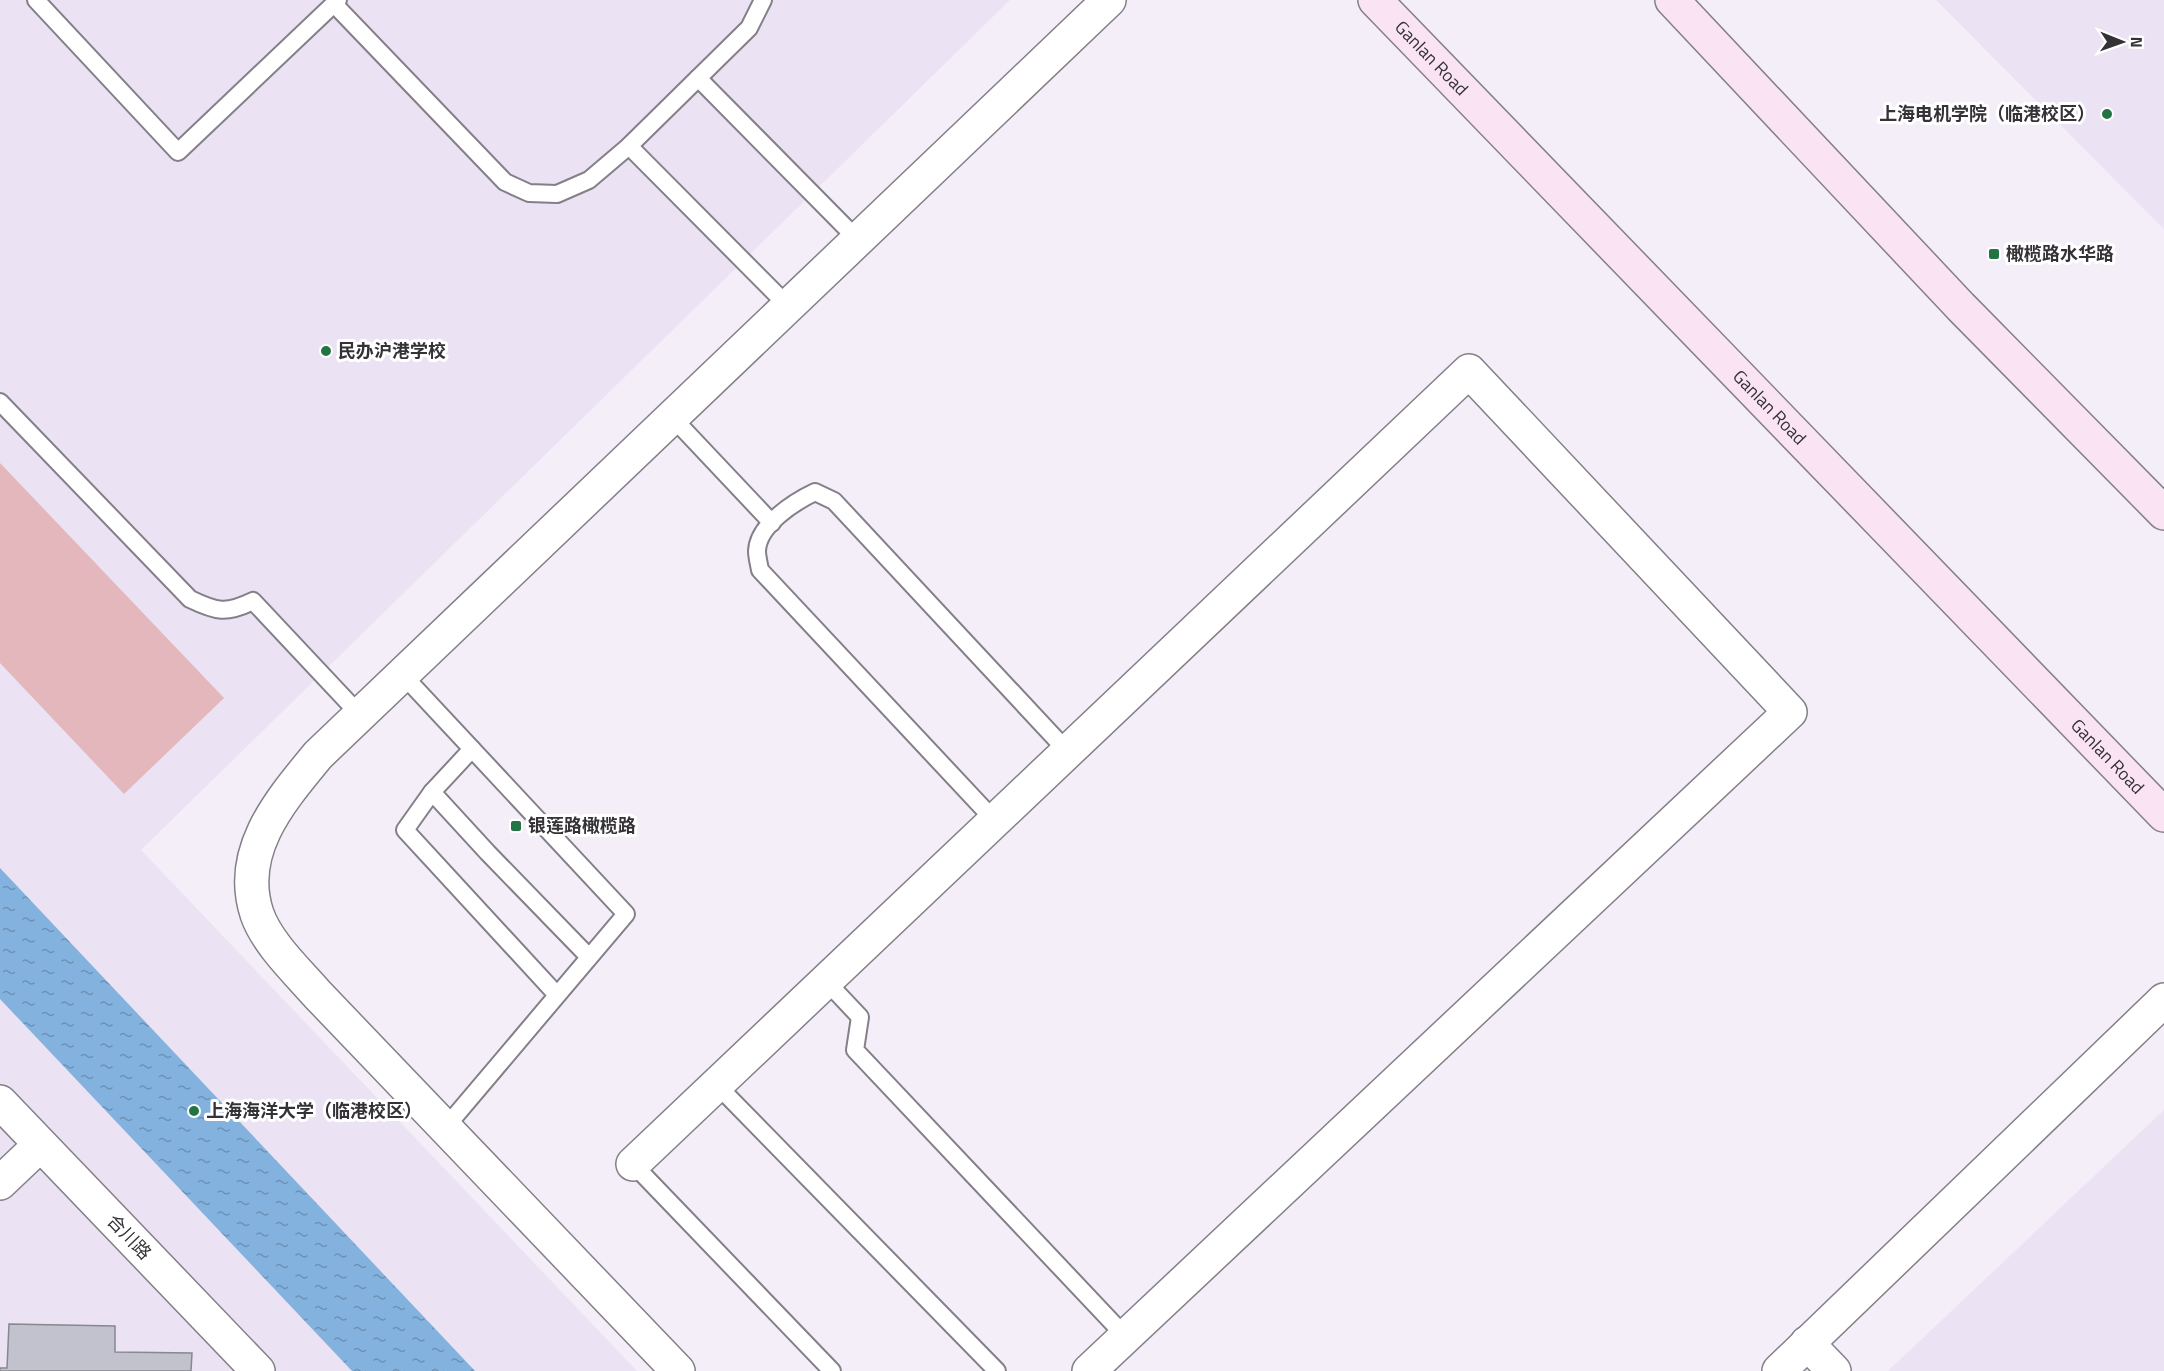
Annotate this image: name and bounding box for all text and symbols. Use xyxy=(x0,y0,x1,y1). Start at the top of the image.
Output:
north arrow xyxy=(2092,12,2152,72)
street label: Ganlan Road xyxy=(1389,14,1475,102)
text: N xyxy=(2125,37,2149,48)
place label: 上海电机学院（临港校区） xyxy=(1879,100,2095,127)
marker: 上海电机学院（临港校区） xyxy=(2100,107,2114,121)
place label: 橄榄路水华路 xyxy=(2006,240,2114,267)
marker: 橄榄路水华路 xyxy=(1987,247,2001,261)
place label: 民办沪港学校 xyxy=(338,337,446,364)
marker: 民办沪港学校 xyxy=(319,344,333,358)
street label: Ganlan Road xyxy=(1727,363,1813,451)
street label: Ganlan Road xyxy=(2065,712,2151,800)
place label: 银莲路橄榄路 xyxy=(528,812,636,839)
marker: 银莲路橄榄路 xyxy=(509,819,523,833)
place label: 上海海洋大学（临港校区） xyxy=(206,1097,422,1124)
marker: 上海海洋大学（临港校区） xyxy=(187,1104,201,1118)
street label: 合川路 xyxy=(101,1208,158,1265)

